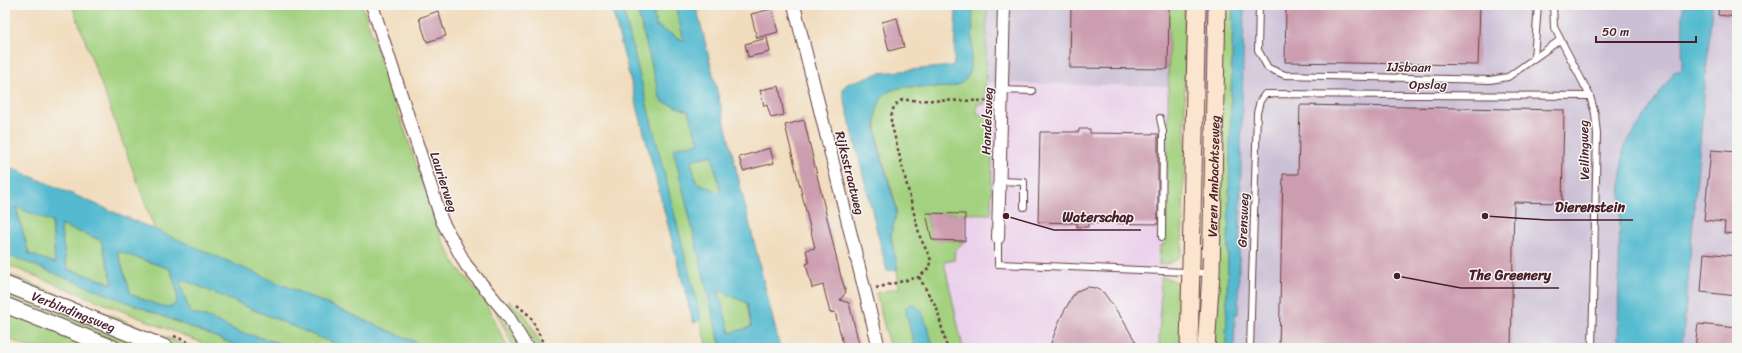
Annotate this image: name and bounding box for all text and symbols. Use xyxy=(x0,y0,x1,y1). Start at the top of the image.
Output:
scale bar xyxy=(1596,18,1696,44)
text: 50 m xyxy=(1602,21,1629,43)
street label: IJsbaan xyxy=(1386,55,1431,79)
street label: Opslag xyxy=(1409,73,1447,96)
street label: Handelsweg xyxy=(974,86,1000,155)
street label: Veren Ambachtseweg xyxy=(1200,115,1226,237)
street label: Veilingweg xyxy=(1572,119,1596,180)
street label: Rijksstraatweg xyxy=(829,129,872,218)
street label: Laurierweg xyxy=(423,149,465,216)
street label: Grensweg xyxy=(1231,192,1255,248)
callout: Dierenstein xyxy=(1547,194,1633,220)
text: Dierenstein xyxy=(1555,195,1625,220)
callout: Waterschap xyxy=(1054,204,1141,230)
text: Waterschap xyxy=(1062,205,1134,230)
callout: The Greenery xyxy=(1461,262,1559,288)
text: The Greenery xyxy=(1469,263,1552,288)
street label: Verbindingsweg xyxy=(28,284,120,339)

